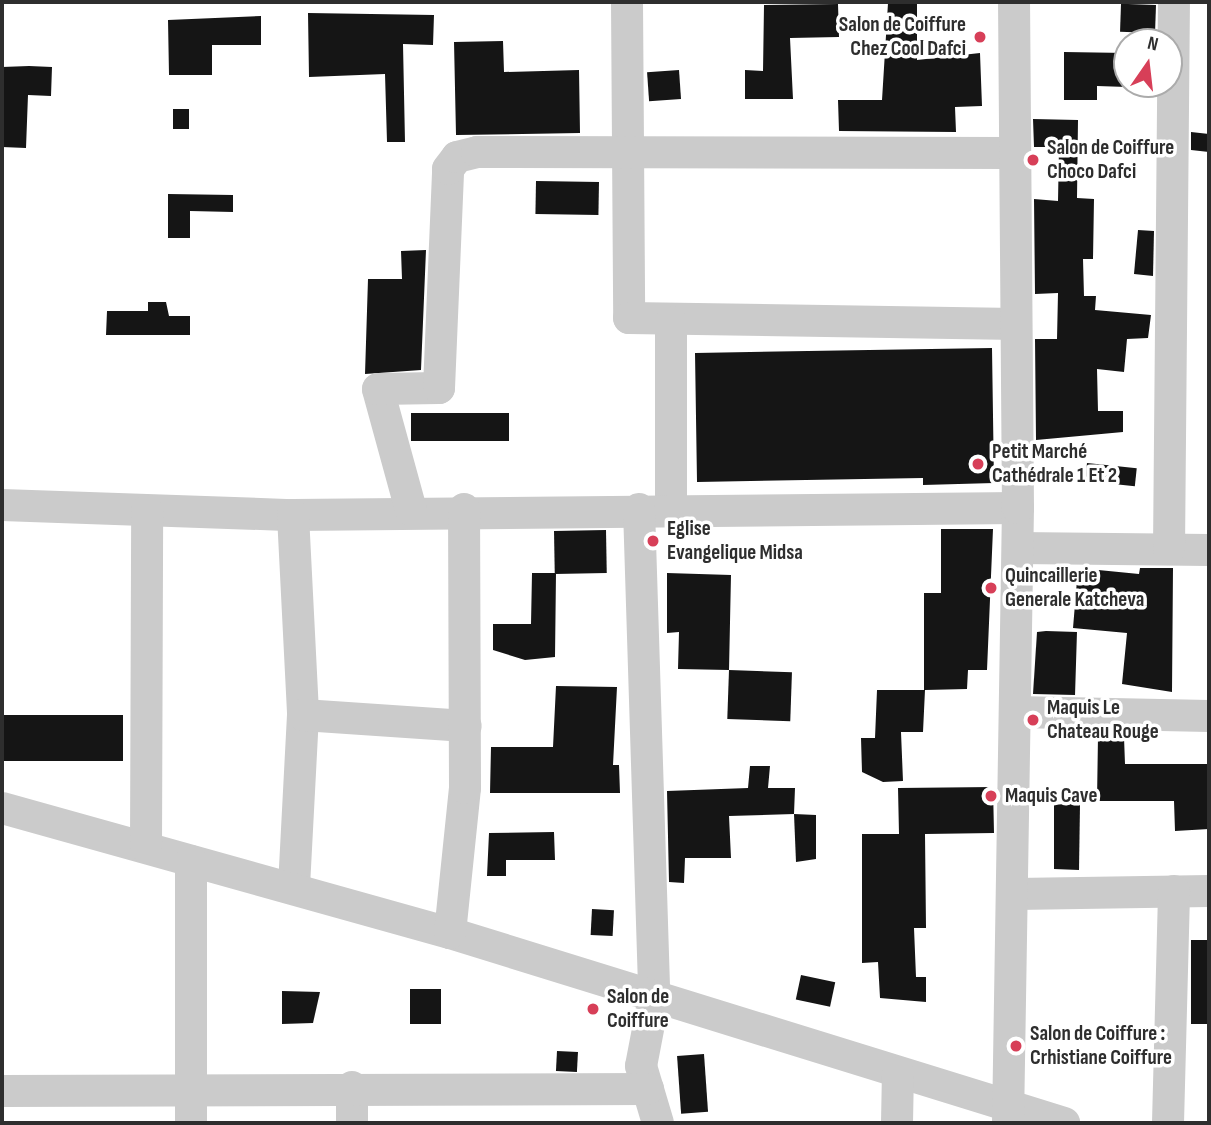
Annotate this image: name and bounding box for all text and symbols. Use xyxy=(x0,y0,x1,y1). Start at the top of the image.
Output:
place label: Salon de Coiffure Chez Cool Dafci xyxy=(839,12,966,62)
north arrow xyxy=(1113,28,1183,98)
marker: Salon de Coiffure Chez Cool Dafci xyxy=(972,29,988,45)
text: N xyxy=(1145,32,1160,56)
place label: Salon de Coiffure Choco Dafci xyxy=(1047,135,1174,185)
marker: Salon de Coiffure Choco Dafci xyxy=(1025,152,1041,168)
place label: Petit Marché Cathédrale 1 Et 2 xyxy=(992,439,1117,489)
marker: Petit Marché Cathédrale 1 Et 2 xyxy=(970,456,986,472)
place label: Eglise Evangelique Midsa xyxy=(667,516,803,566)
marker: Eglise Evangelique Midsa xyxy=(645,533,661,549)
place label: Quincaillerie Generale Katcheva xyxy=(1005,563,1144,613)
marker: Quincaillerie Generale Katcheva xyxy=(983,580,999,596)
place label: Maquis Le Chateau Rouge xyxy=(1047,695,1159,745)
marker: Maquis Le Chateau Rouge xyxy=(1025,712,1041,728)
place label: Maquis Cave xyxy=(1005,783,1097,809)
marker: Maquis Cave xyxy=(983,788,999,804)
place label: Salon de Coiffure xyxy=(607,984,669,1034)
marker: Salon de Coiffure xyxy=(585,1001,601,1017)
place label: Salon de Coiffure : Crhistiane Coiffure xyxy=(1030,1021,1172,1071)
marker: Salon de Coiffure : Crhistiane Coiffure xyxy=(1008,1038,1024,1054)

